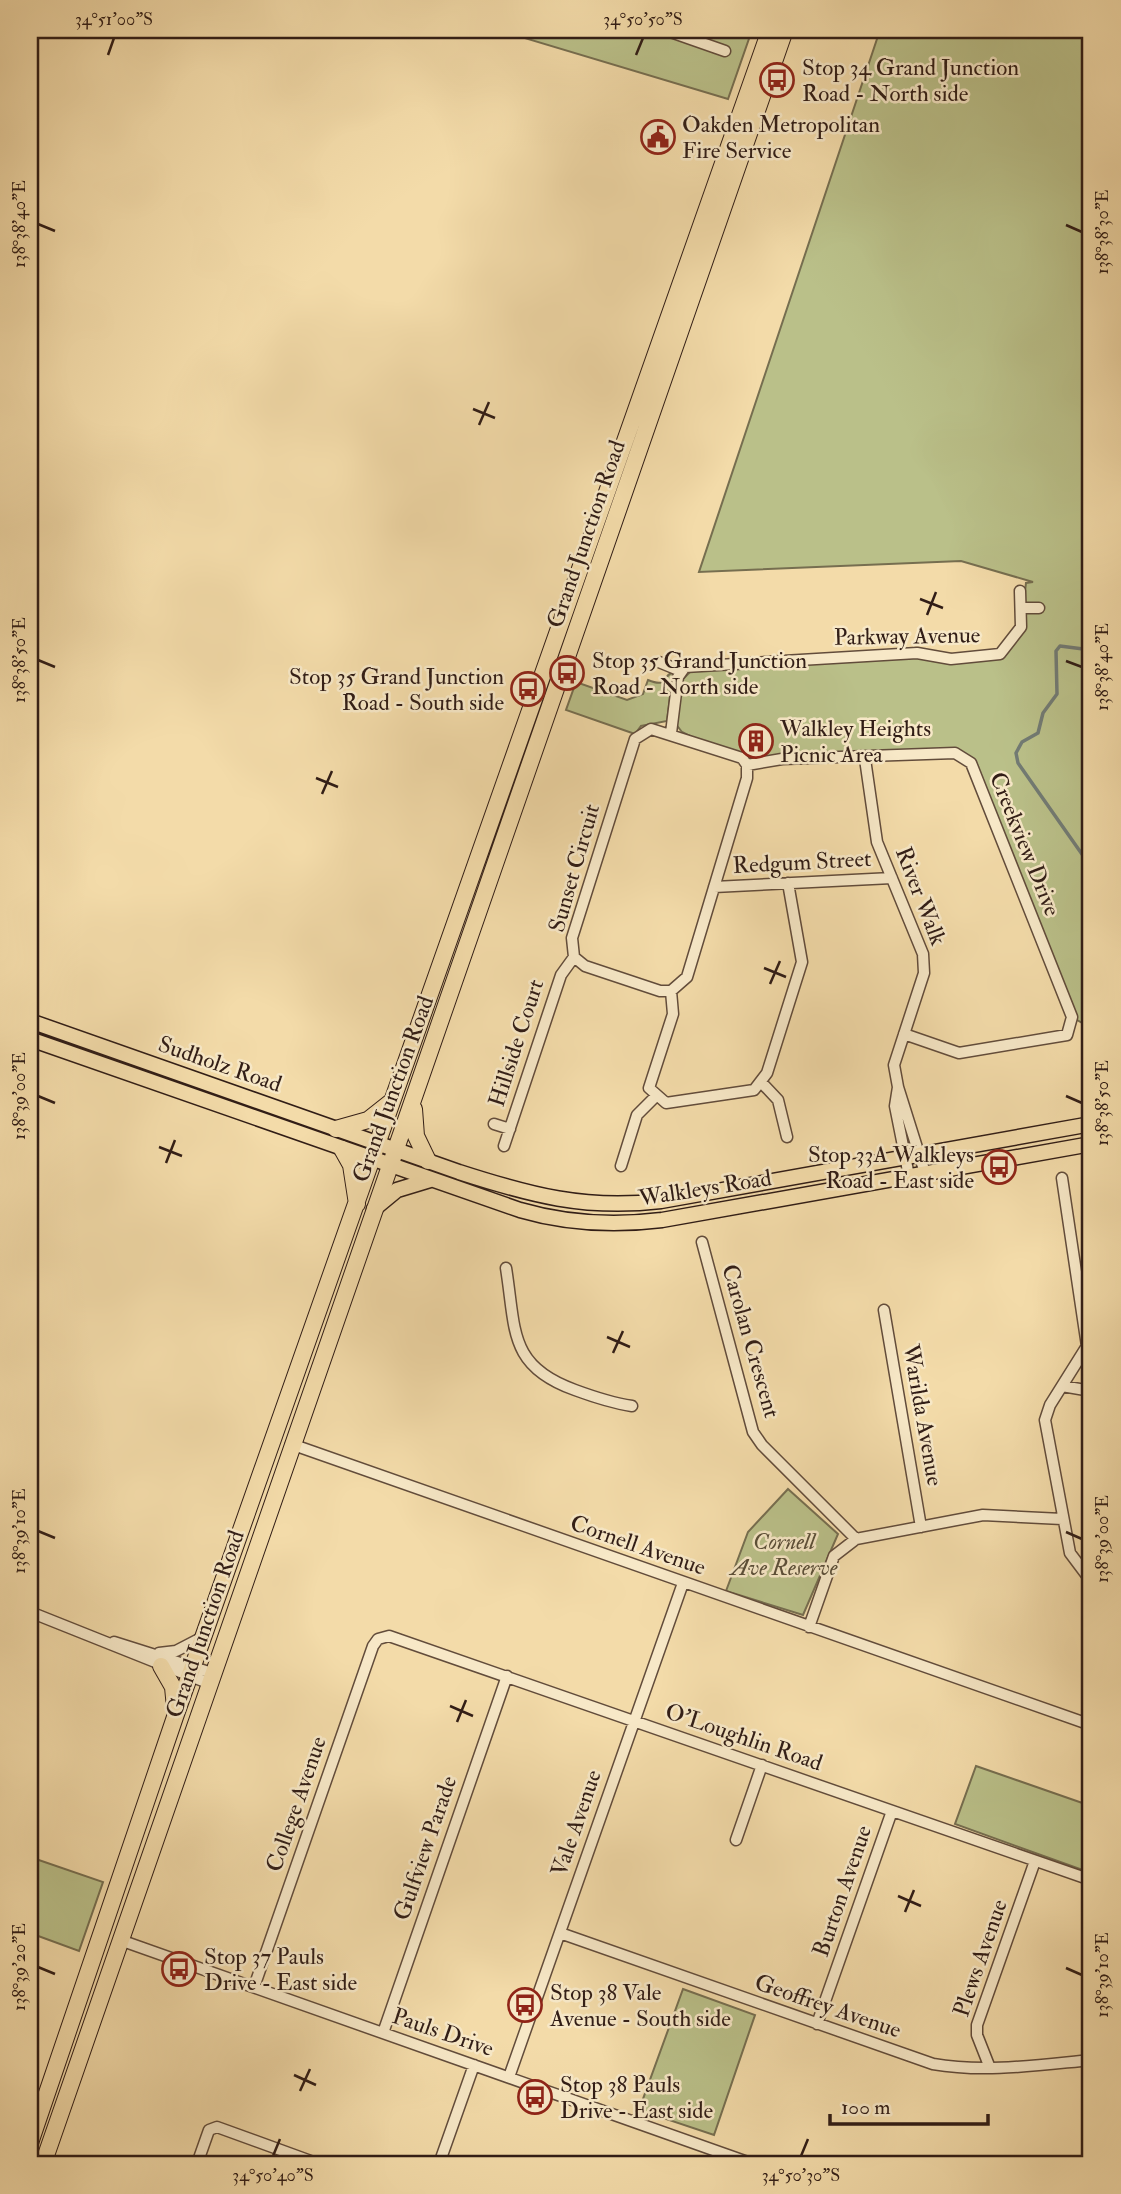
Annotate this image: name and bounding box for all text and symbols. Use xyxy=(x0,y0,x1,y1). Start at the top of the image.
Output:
text: 34°51'00"S xyxy=(75,8,153,31)
text: 34°50'50"S xyxy=(603,8,683,31)
place label: Stop 34 Grand Junction Road - North side xyxy=(802,53,1019,108)
bus stop icon: Stop 34 Grand Junction Road - North side xyxy=(758,61,796,99)
place label: Oakden Metropolitan Fire Service xyxy=(682,110,880,165)
public building icon: Oakden Metropolitan Fire Service xyxy=(639,118,677,156)
text: 138°38'40"E xyxy=(8,180,31,268)
text: 138°38'30"E xyxy=(1091,189,1114,275)
street label: Grand Junction Road xyxy=(540,436,632,632)
text: 138°38'50"E xyxy=(8,617,31,703)
street label: Parkway Avenue xyxy=(833,620,981,652)
text: 138°38'40"E xyxy=(1091,623,1114,711)
place label: Stop 35 Grand Junction Road - North side xyxy=(592,646,807,701)
bus stop icon: Stop 35 Grand Junction Road - North side xyxy=(548,654,586,692)
place label: Stop 35 Grand Junction Road - South side xyxy=(289,662,504,717)
bus stop icon: Stop 35 Grand Junction Road - South side xyxy=(509,670,547,708)
place label: Walkley Heights Picnic Area xyxy=(779,714,931,769)
building icon: Walkley Heights Picnic Area xyxy=(737,722,775,760)
street label: Creekview Drive xyxy=(983,768,1067,921)
street label: Sunset Circuit xyxy=(542,800,606,936)
street label: River Walk xyxy=(889,843,953,949)
street label: Redgum Street xyxy=(732,844,872,880)
street label: Hillside Court xyxy=(482,976,550,1110)
street label: Grand Junction Road xyxy=(346,992,440,1186)
street label: Sudholz Road xyxy=(154,1029,286,1099)
text: 138°39'00"E xyxy=(8,1052,31,1140)
text: 138°38'50"E xyxy=(1091,1060,1114,1146)
place label: Stop 33A Walkleys Road - East side xyxy=(808,1140,974,1195)
bus stop icon: Stop 33A Walkleys Road - East side xyxy=(980,1148,1018,1186)
street label: Walkleys Road xyxy=(636,1163,773,1213)
street label: Carolan Crescent xyxy=(715,1261,787,1421)
street label: Warilda Avenue xyxy=(896,1341,950,1489)
text: 138°39'10"E xyxy=(8,1488,31,1574)
text: 138°39'00"E xyxy=(1091,1495,1114,1583)
street label: Cornell Avenue xyxy=(567,1508,710,1582)
street label: Grand Junction Road xyxy=(159,1526,251,1722)
park label: Cornell Ave Reserve xyxy=(728,1527,838,1582)
street label: O'Loughlin Road xyxy=(662,1697,826,1777)
street label: College Avenue xyxy=(259,1732,333,1876)
street label: Vale Avenue xyxy=(544,1766,608,1880)
street label: Gulfview Parade xyxy=(387,1772,463,1924)
street label: Burton Avenue xyxy=(806,1821,878,1961)
street label: Plews Avenue xyxy=(946,1895,1014,2021)
text: 138°39'20"E xyxy=(8,1923,31,2011)
text: 138°39'10"E xyxy=(1091,1932,1114,2018)
place label: Stop 37 Pauls Drive - East side xyxy=(204,1942,357,1997)
bus stop icon: Stop 37 Pauls Drive - East side xyxy=(160,1950,198,1988)
street label: Geoffrey Avenue xyxy=(751,1967,905,2045)
place label: Stop 38 Vale Avenue - South side xyxy=(549,1978,731,2033)
bus stop icon: Stop 38 Vale Avenue - South side xyxy=(506,1986,544,2024)
street label: Pauls Drive xyxy=(388,2001,498,2063)
place label: Stop 38 Pauls Drive - East side xyxy=(560,2070,713,2125)
bus stop icon: Stop 38 Pauls Drive - East side xyxy=(516,2078,554,2116)
scale bar xyxy=(830,2082,988,2126)
text: 100 m xyxy=(841,2094,891,2121)
text: 34°50'40"S xyxy=(232,2164,314,2187)
text: 34°50'30"S xyxy=(762,2164,840,2187)

